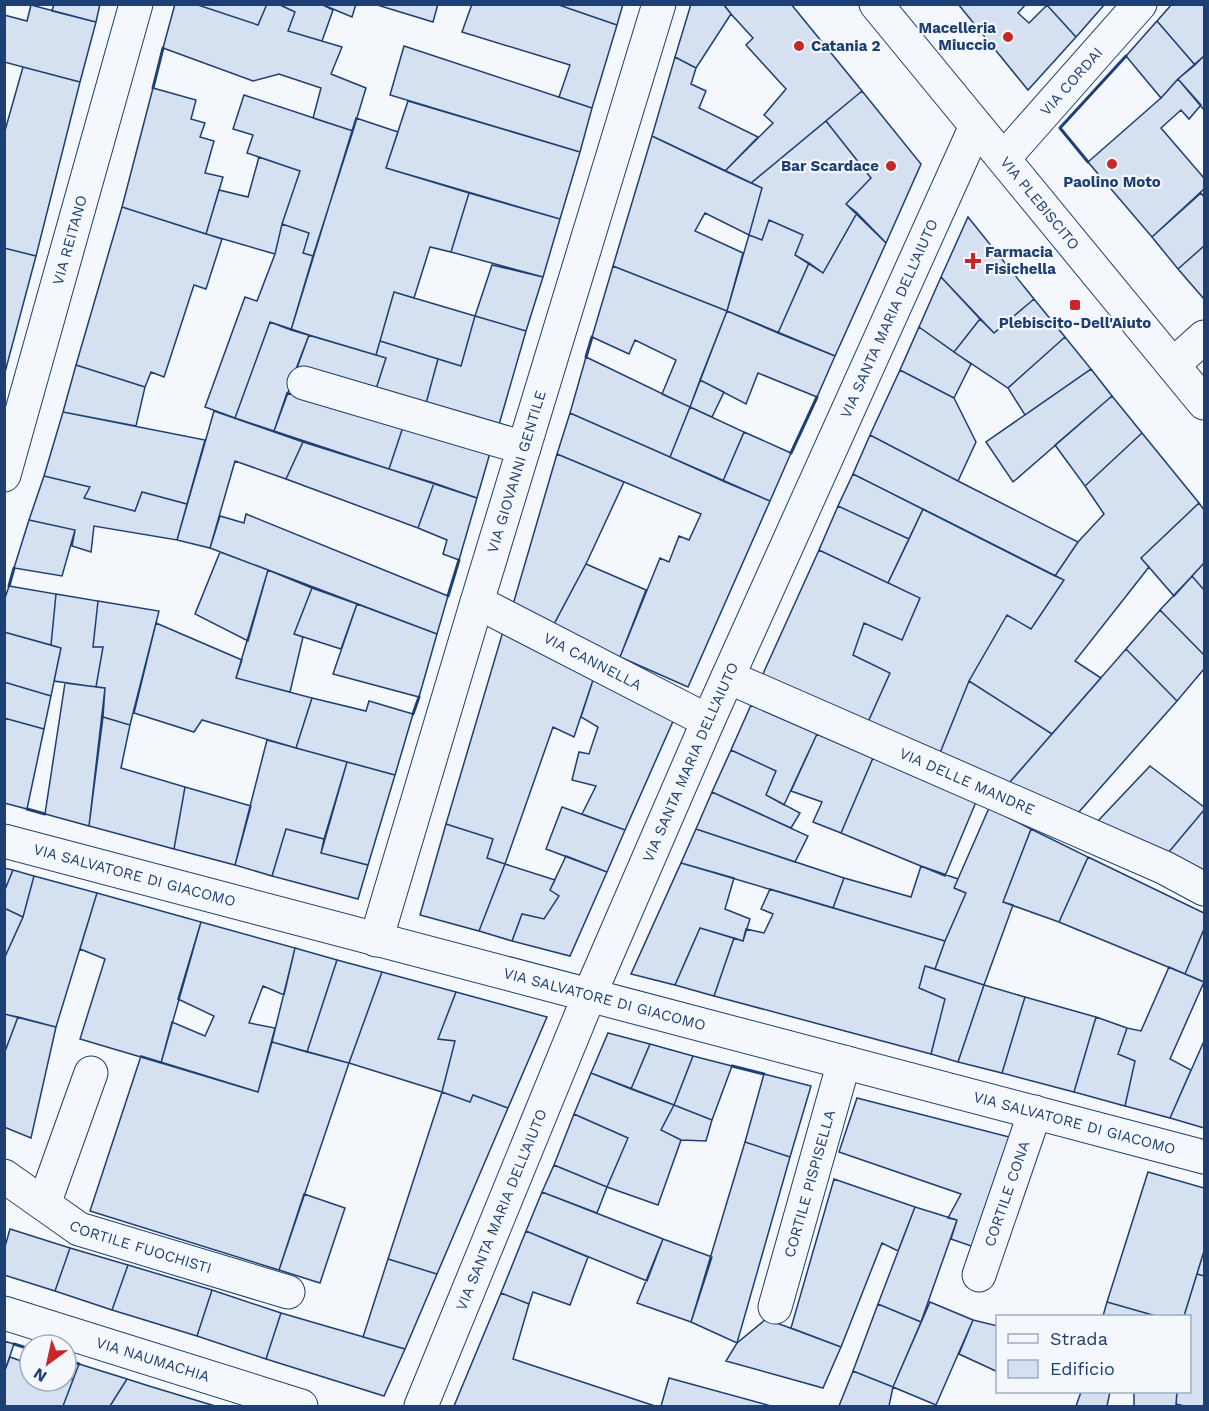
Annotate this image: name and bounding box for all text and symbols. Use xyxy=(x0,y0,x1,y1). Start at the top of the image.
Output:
place label: Macelleria Miuccio xyxy=(919,19,996,54)
marker: Macelleria Miuccio xyxy=(1001,30,1015,44)
place label: Catania 2 xyxy=(811,37,880,55)
marker: Catania 2 xyxy=(792,39,806,53)
street label: VIA CORDAI xyxy=(1037,44,1106,119)
street label: VIA PLEBISCITO xyxy=(996,153,1083,253)
place label: Bar Scardace xyxy=(781,157,879,175)
marker: Paolino Moto xyxy=(1105,157,1119,171)
marker: Bar Scardace xyxy=(884,159,898,173)
place label: Paolino Moto xyxy=(1063,173,1161,191)
street label: VIA REITANO xyxy=(49,193,91,287)
street label: VIA SANTA MARIA DELL'AIUTO xyxy=(837,216,942,421)
place label: Farmacia Fisichella xyxy=(985,243,1056,278)
marker: Farmacia Fisichella xyxy=(966,254,980,268)
marker: Plebiscito-Dell'Aiuto xyxy=(1068,298,1082,312)
place label: Plebiscito-Dell'Aiuto xyxy=(999,314,1151,332)
street label: VIA GIOVANNI GENTILE xyxy=(483,388,550,555)
street label: VIA CANNELLA xyxy=(540,629,645,694)
street label: VIA SANTA MARIA DELL'AIUTO xyxy=(639,659,742,865)
street label: VIA DELLE MANDRE xyxy=(897,744,1038,819)
street label: VIA SALVATORE DI GIACOMO xyxy=(32,840,238,911)
street label: VIA SALVATORE DI GIACOMO xyxy=(501,964,708,1034)
street label: VIA SALVATORE DI GIACOMO xyxy=(971,1088,1178,1158)
street label: VIA SANTA MARIA DELL'AIUTO xyxy=(452,1106,551,1313)
street label: CORTILE PISPISELLA xyxy=(780,1108,839,1260)
street label: CORTILE CONA xyxy=(980,1138,1033,1249)
street label: CORTILE FUOCHISTI xyxy=(66,1216,214,1277)
legend xyxy=(996,1315,1191,1393)
text: Strada xyxy=(1050,1328,1108,1349)
north arrow xyxy=(18,1333,78,1393)
street label: VIA NAUMACHIA xyxy=(94,1333,212,1386)
text: Edificio xyxy=(1050,1358,1115,1379)
text: N xyxy=(30,1364,50,1386)

